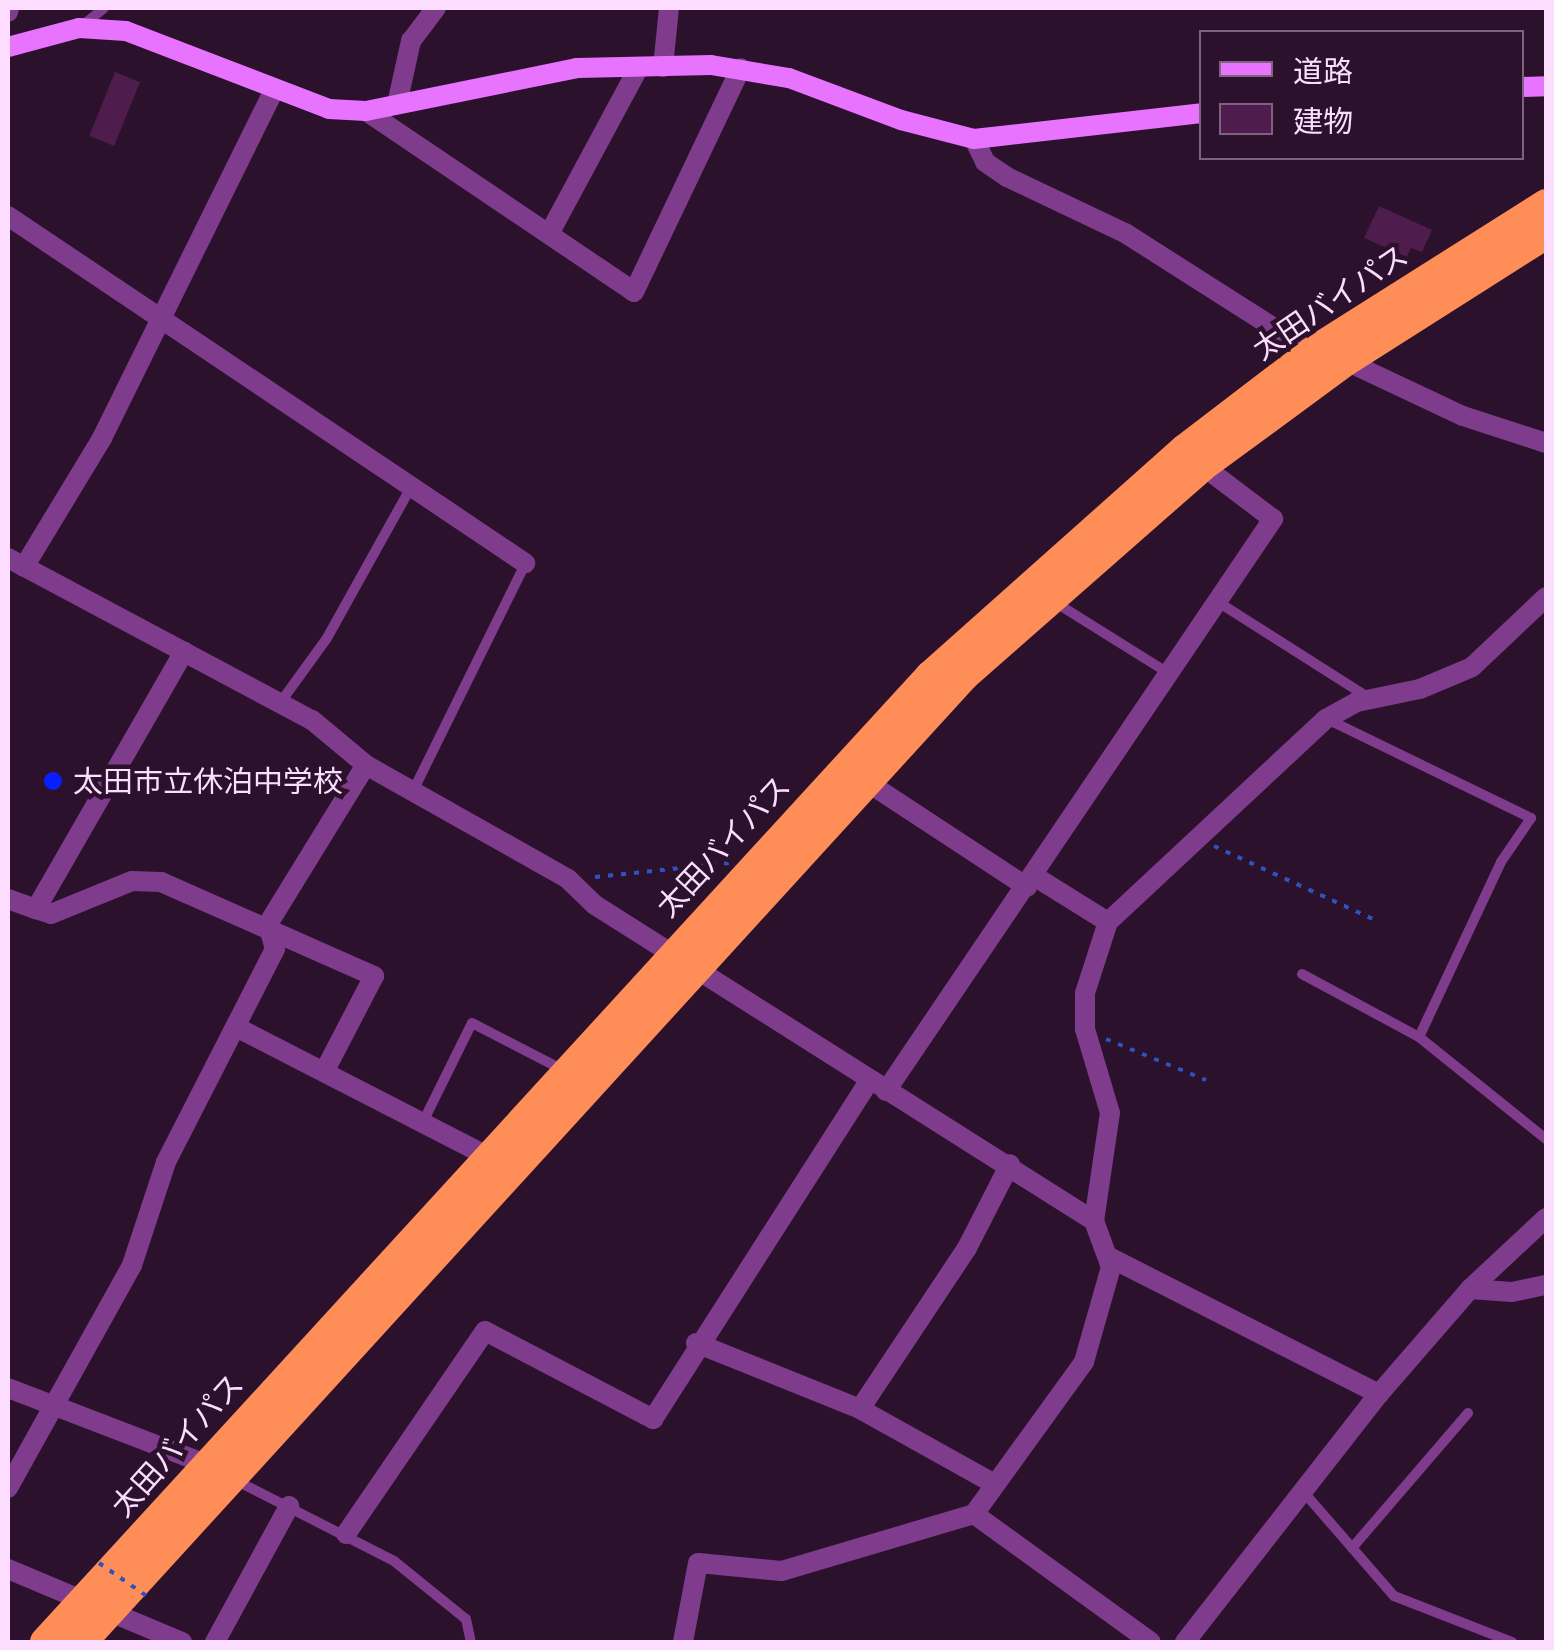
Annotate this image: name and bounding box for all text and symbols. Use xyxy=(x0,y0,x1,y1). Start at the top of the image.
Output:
legend xyxy=(1199,30,1524,160)
text: 道路 xyxy=(1293,50,1353,91)
text: 建物 xyxy=(1293,100,1353,141)
street label: 太田バイパス xyxy=(1245,237,1415,367)
place label: 太田市立休泊中学校 xyxy=(73,763,343,799)
street label: 太田バイパス xyxy=(648,768,798,924)
marker: 太田市立休泊中学校 xyxy=(42,770,64,792)
street label: 太田バイパス xyxy=(103,1366,251,1524)

